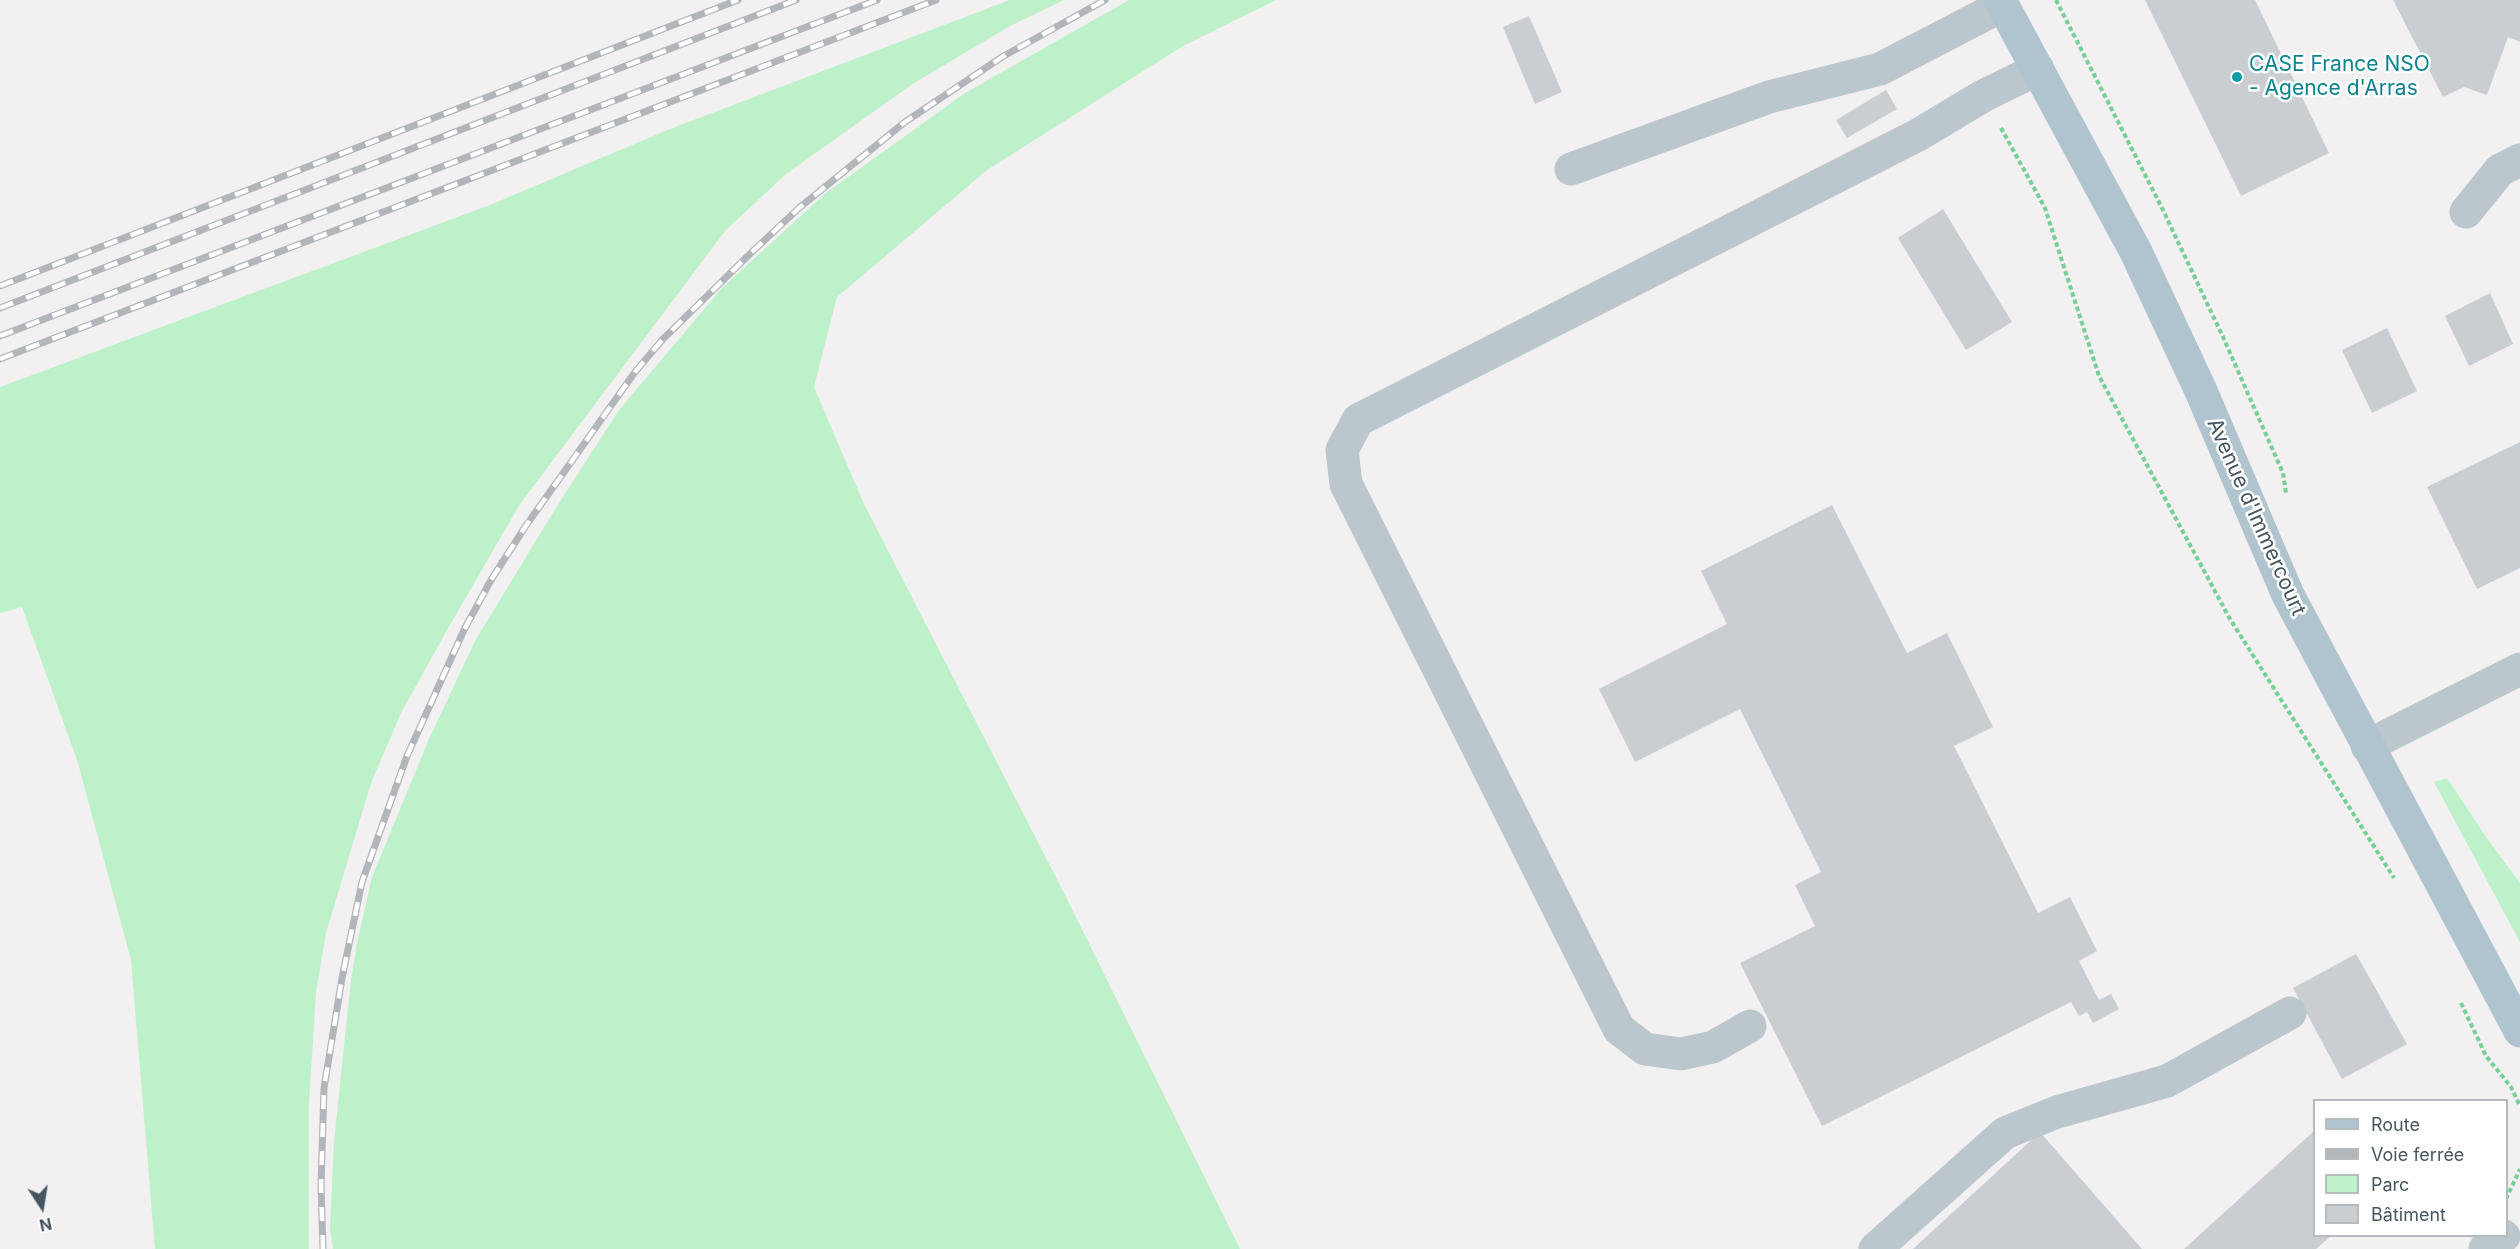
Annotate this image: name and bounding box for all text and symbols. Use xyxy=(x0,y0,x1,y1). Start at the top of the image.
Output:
place label: CASE France NSO - Agence d'Arras xyxy=(2249,52,2430,102)
marker: CASE France NSO - Agence d'Arras xyxy=(2230,70,2244,84)
street label: Avenue d'Immercourt xyxy=(2201,415,2311,619)
legend xyxy=(2313,1099,2508,1237)
text: Route xyxy=(2371,1114,2420,1135)
text: Voie ferrée xyxy=(2371,1144,2464,1165)
text: Parc xyxy=(2371,1174,2409,1195)
north arrow xyxy=(12,1177,72,1237)
text: Bâtiment xyxy=(2371,1204,2446,1225)
text: N xyxy=(38,1214,54,1236)

